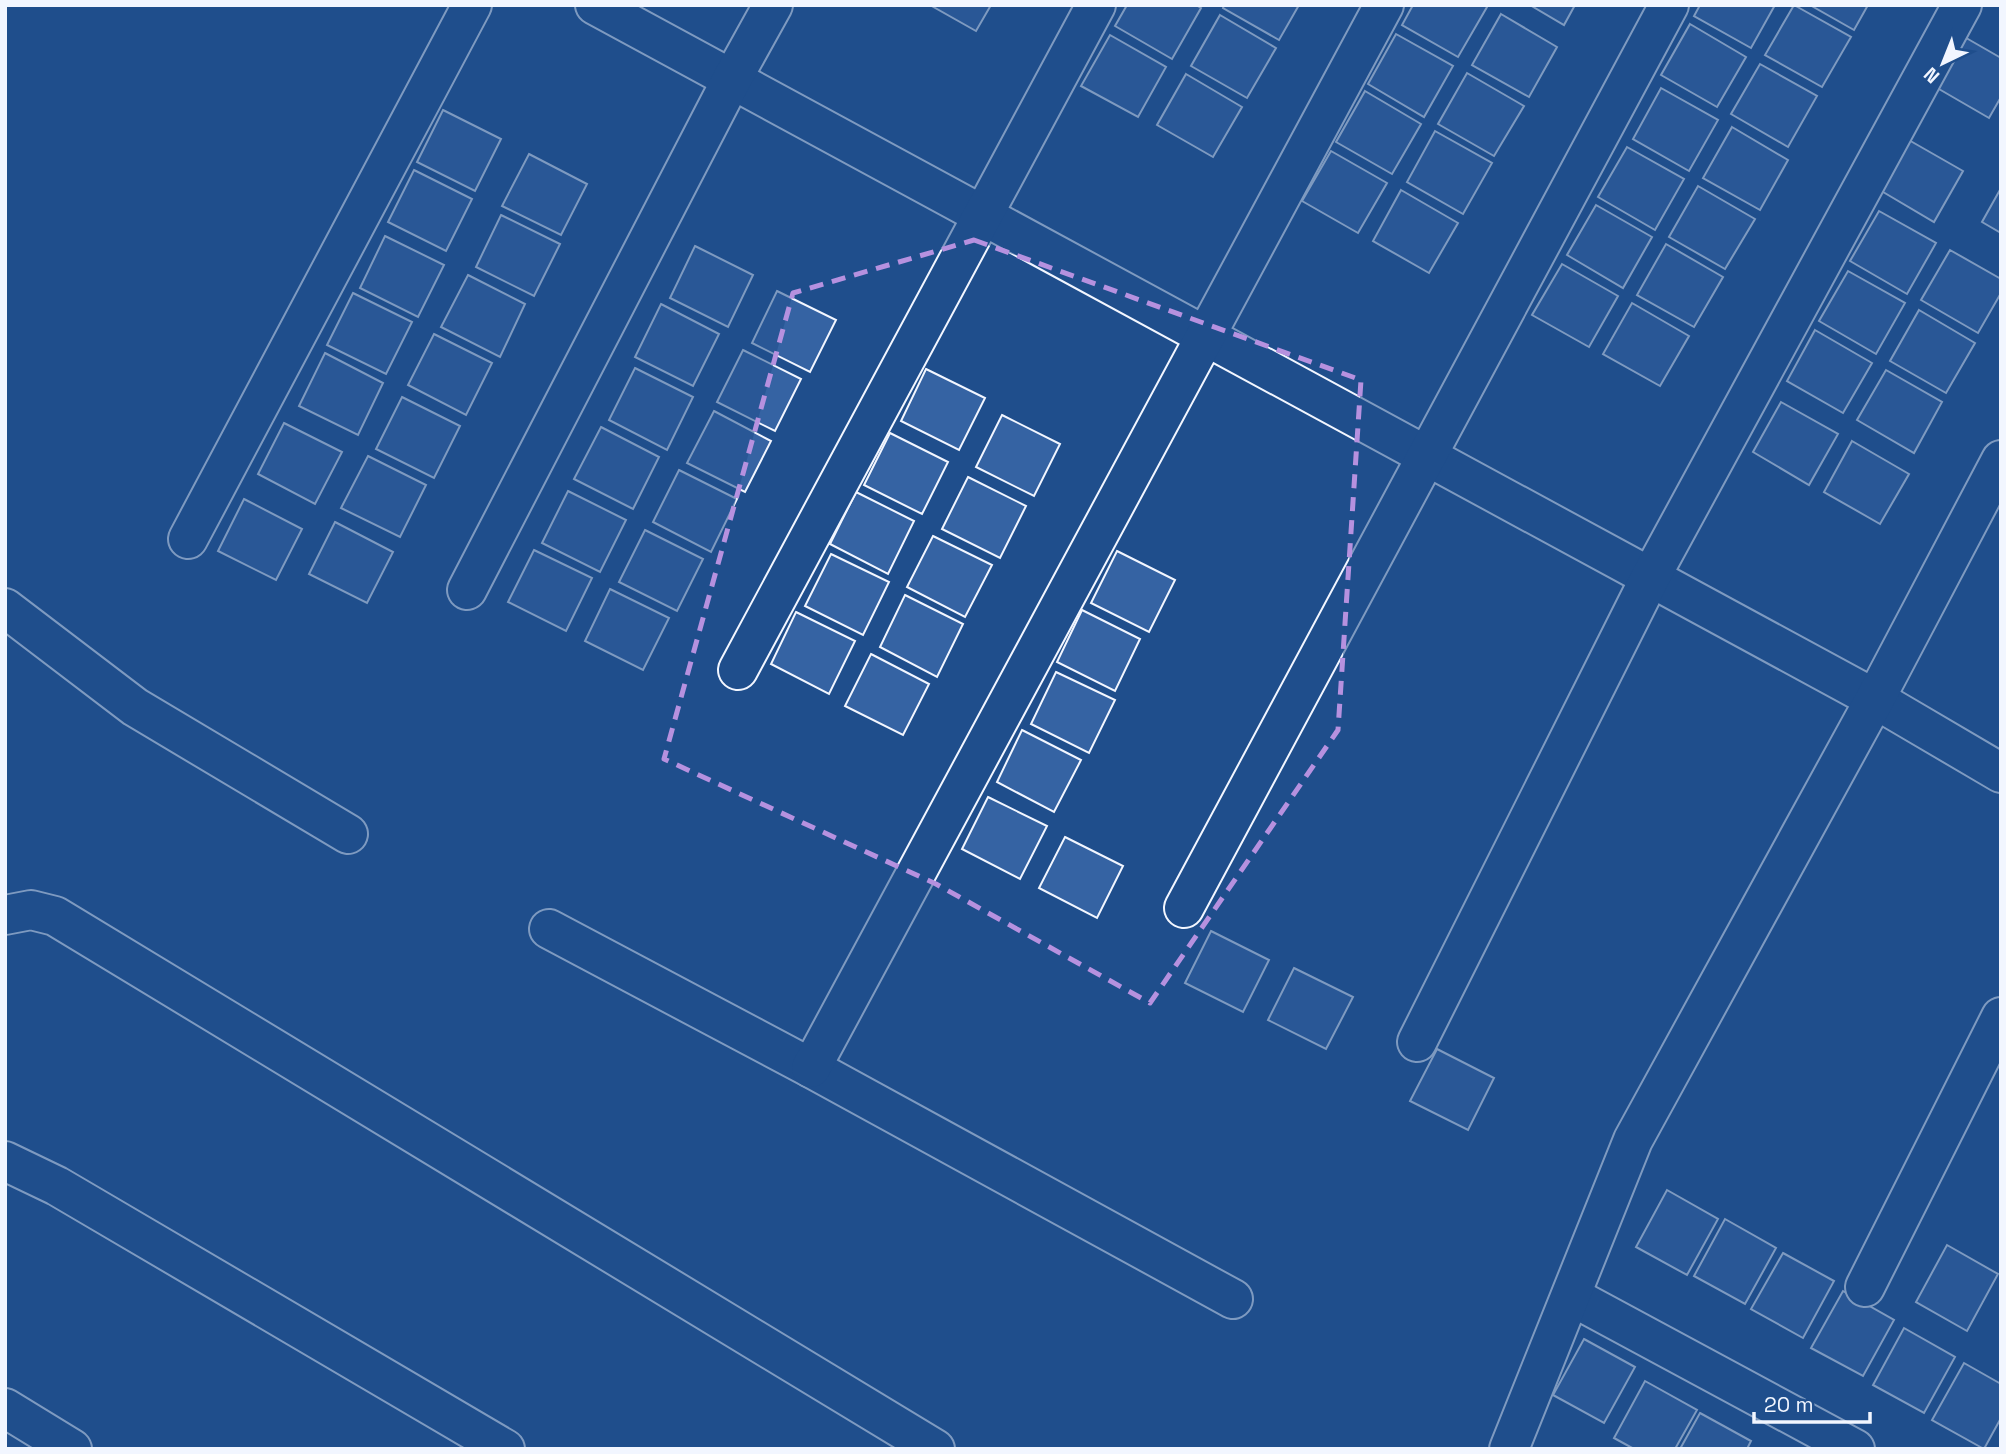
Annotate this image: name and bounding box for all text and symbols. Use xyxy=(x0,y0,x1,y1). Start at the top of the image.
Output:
north arrow xyxy=(1908,28,1978,98)
text: N xyxy=(1919,62,1945,89)
scale bar xyxy=(1754,1380,1870,1424)
text: 20 m xyxy=(1764,1391,1814,1418)

